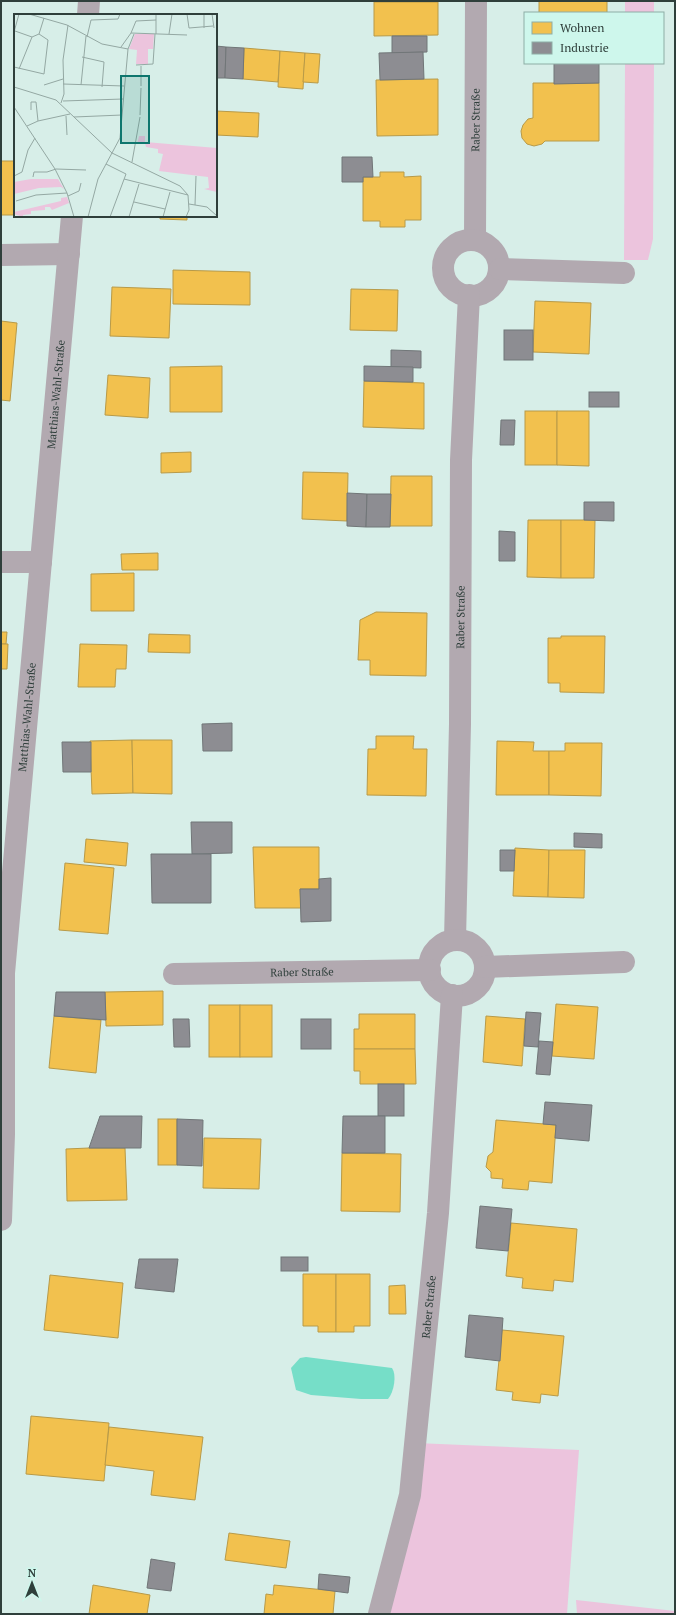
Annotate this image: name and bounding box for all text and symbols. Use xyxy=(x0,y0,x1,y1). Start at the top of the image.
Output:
legend xyxy=(524,12,664,64)
inset map xyxy=(14,14,217,217)
text: Wohnen xyxy=(560,20,604,35)
text: Industrie xyxy=(560,40,609,55)
street label: Raber Straße xyxy=(468,88,483,152)
street label: Matthias-Wahl-Straße xyxy=(44,339,68,450)
street label: Raber Straße xyxy=(453,585,468,649)
street label: Matthias-Wahl-Straße xyxy=(15,661,39,772)
street label: Raber Straße xyxy=(270,964,334,979)
street label: Raber Straße xyxy=(419,1274,439,1339)
north arrow xyxy=(12,1563,52,1603)
text: N xyxy=(28,1566,37,1580)

